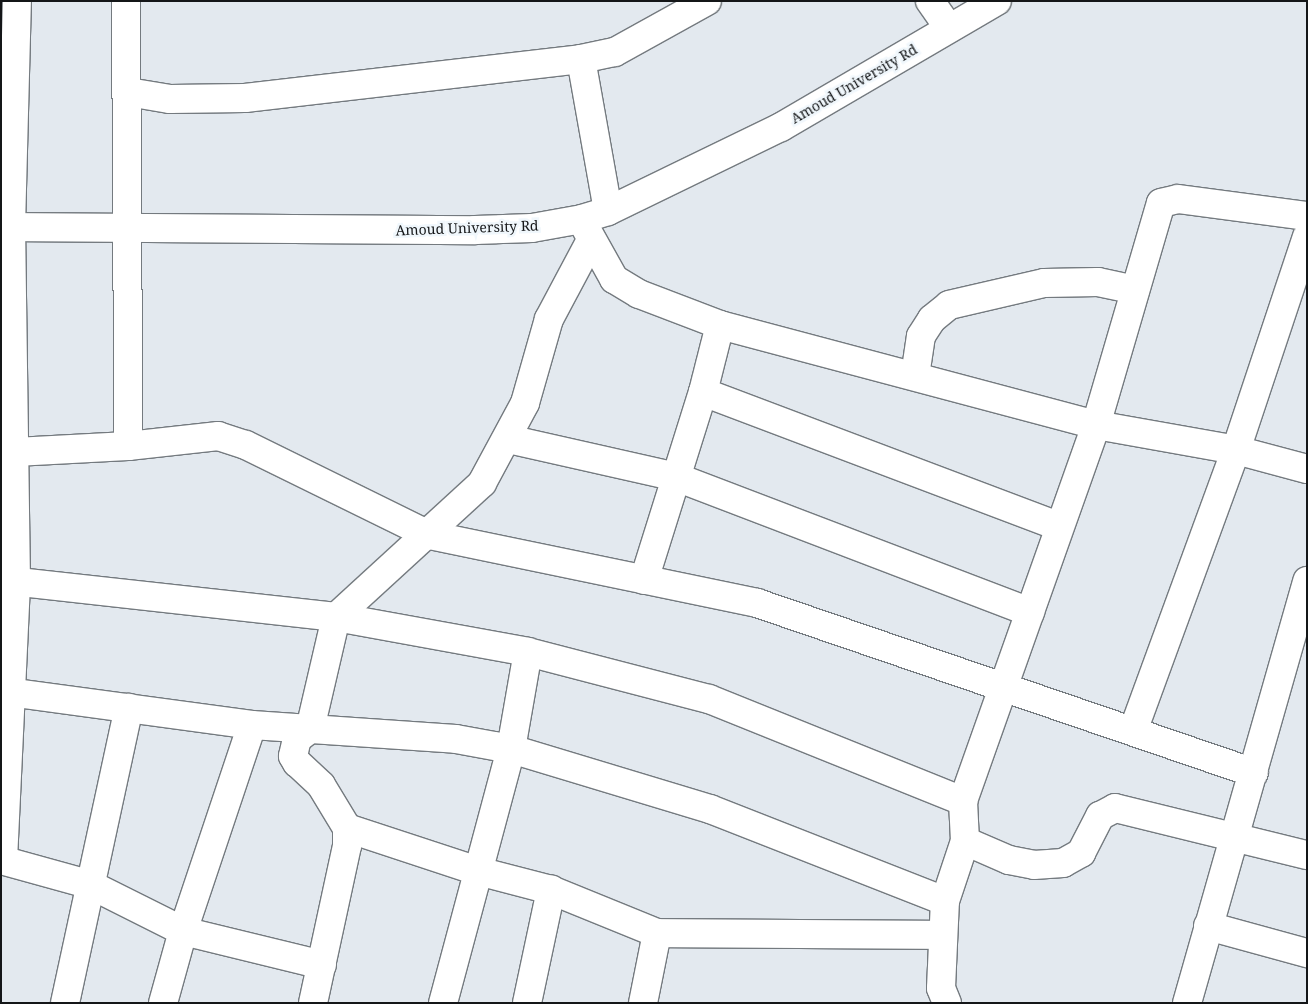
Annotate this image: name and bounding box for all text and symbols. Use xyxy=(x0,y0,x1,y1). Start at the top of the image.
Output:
street label: Amoud University Rd xyxy=(788,41,920,127)
street label: Amoud University Rd xyxy=(395,217,539,239)

